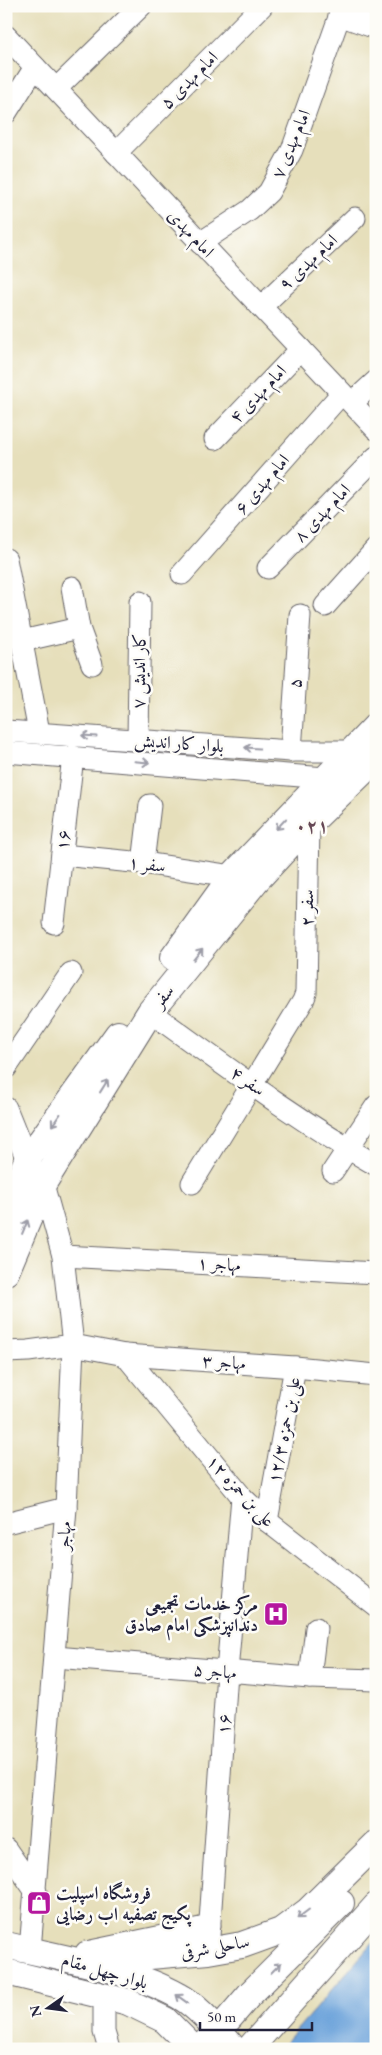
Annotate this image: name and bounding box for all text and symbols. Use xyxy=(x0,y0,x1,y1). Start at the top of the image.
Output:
street label: ۵ امام مهدی xyxy=(155,46,226,117)
street label: ۷ امام مهدی xyxy=(266,106,320,184)
street label: امام مهدی xyxy=(159,203,220,265)
street label: ۹ امام مهدی xyxy=(273,228,346,298)
street label: ۴ امام مهدی xyxy=(224,359,295,431)
street label: ۶ امام مهدی xyxy=(229,449,298,522)
street label: ۸ امام مهدی xyxy=(288,478,359,550)
street label: ۷ کار اندیش xyxy=(126,633,152,709)
street label: ۵ xyxy=(283,677,306,689)
street label: بلوار کار اندیش xyxy=(133,728,225,758)
one-way arrow xyxy=(82,731,98,741)
one-way arrow xyxy=(244,743,260,753)
one-way arrow xyxy=(134,758,150,767)
district label: ۰۲۱ xyxy=(295,813,329,838)
one-way arrow xyxy=(275,817,287,830)
street label: ۱۶ xyxy=(50,828,75,852)
street label: ۱ سفر xyxy=(127,850,167,878)
street label: ۲ سفر xyxy=(295,889,319,927)
one-way arrow xyxy=(192,947,203,960)
street label: سفر xyxy=(145,979,180,1014)
street label: ۴ سفر xyxy=(226,1060,270,1102)
one-way arrow xyxy=(99,1079,110,1093)
one-way arrow xyxy=(51,1113,61,1127)
one-way arrow xyxy=(21,1220,30,1236)
street label: ۱ مهاجر xyxy=(197,1251,242,1277)
street label: ۳ مهاجر xyxy=(201,1349,247,1376)
street label: ۱۲/۳ علی بن حمزه xyxy=(262,1375,307,1485)
street label: ۱۲ علی بن حمزه xyxy=(201,1450,281,1533)
street label: مهاجر xyxy=(51,1520,77,1554)
place label: مرکز خدمات تجمیعی دندانپزشکی امام صادق xyxy=(125,1592,258,1641)
hospital icon: مرکز خدمات تجمیعی دندانپزشکی امام صادق xyxy=(263,1601,289,1627)
street label: ۵ مهاجر xyxy=(192,1657,238,1685)
street label: ۱۶ xyxy=(211,1713,236,1735)
place label: فروشگاه اسپلیت پکیج تصفیه اب رضایی xyxy=(55,1881,192,1930)
shop icon: فروشگاه اسپلیت پکیج تصفیه اب رضایی xyxy=(26,1890,52,1916)
one-way arrow xyxy=(297,1909,310,1920)
street label: ساحلی شرقی xyxy=(179,1929,252,1966)
street label: بلوار چهل مقام xyxy=(58,1947,151,1999)
one-way arrow xyxy=(270,1962,282,1975)
north arrow xyxy=(22,1982,72,2032)
one-way arrow xyxy=(175,1994,189,2004)
scale bar xyxy=(200,2000,312,2032)
text: N xyxy=(25,2003,45,2019)
text: 50 m xyxy=(207,2007,236,2026)

